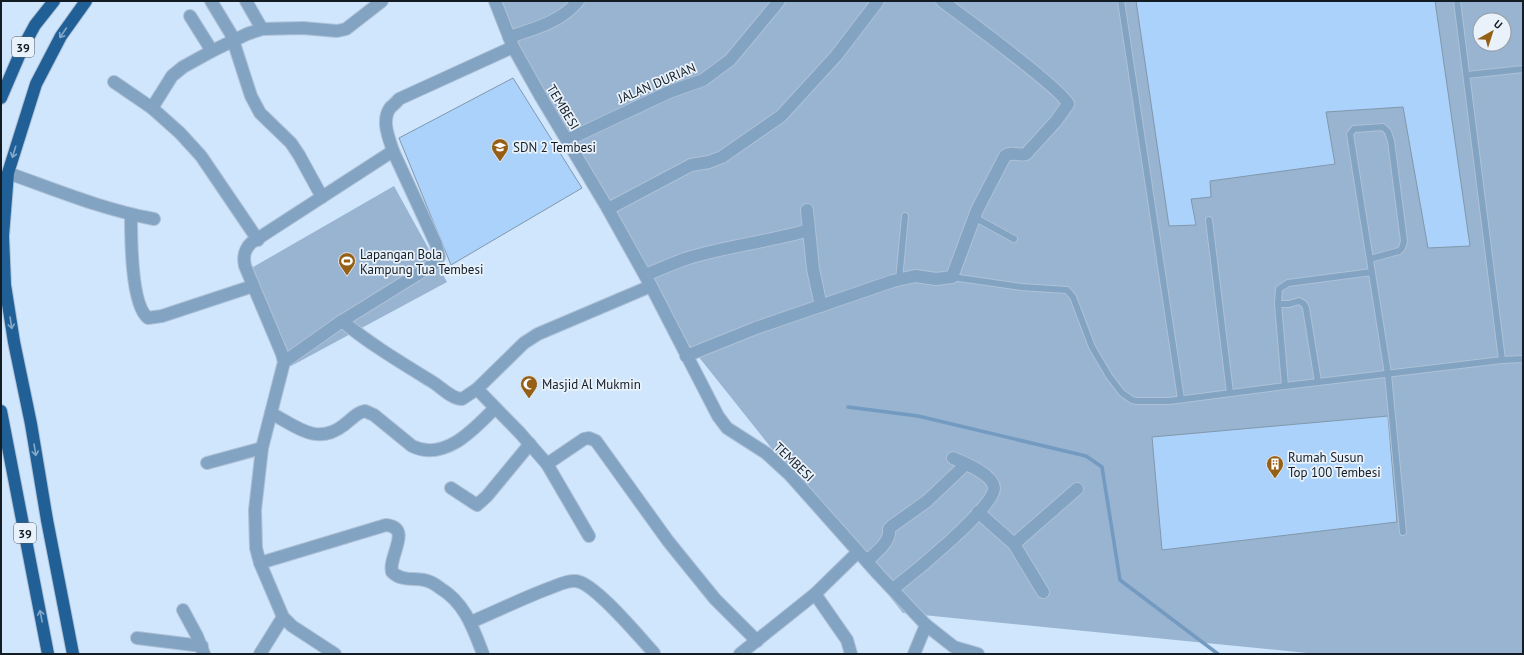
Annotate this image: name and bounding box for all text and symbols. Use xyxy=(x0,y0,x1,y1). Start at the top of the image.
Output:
north arrow xyxy=(1472,12,1512,52)
text: U xyxy=(1491,17,1505,32)
one-way arrow xyxy=(59,27,67,38)
road number: 39 xyxy=(12,37,34,57)
street label: JALAN DURIAN xyxy=(615,59,698,107)
street label: TEMBESI xyxy=(543,81,583,133)
school or university icon: SDN 2 Tembesi xyxy=(490,137,510,162)
place label: SDN 2 Tembesi xyxy=(513,139,596,156)
one-way arrow xyxy=(10,146,17,159)
place label: Lapangan Bola Kampung Tua Tembesi xyxy=(360,246,483,278)
sports icon: Lapangan Bola Kampung Tua Tembesi xyxy=(337,251,357,276)
one-way arrow xyxy=(7,316,15,329)
mosque icon: Masjid Al Mukmin xyxy=(519,374,539,399)
place label: Masjid Al Mukmin xyxy=(542,376,641,393)
street label: TEMBESI xyxy=(770,439,818,485)
one-way arrow xyxy=(31,443,39,456)
place label: Rumah Susun Top 100 Tembesi xyxy=(1288,449,1381,481)
building icon: Rumah Susun Top 100 Tembesi xyxy=(1265,454,1285,479)
road number: 39 xyxy=(14,523,36,543)
one-way arrow xyxy=(36,610,44,623)

